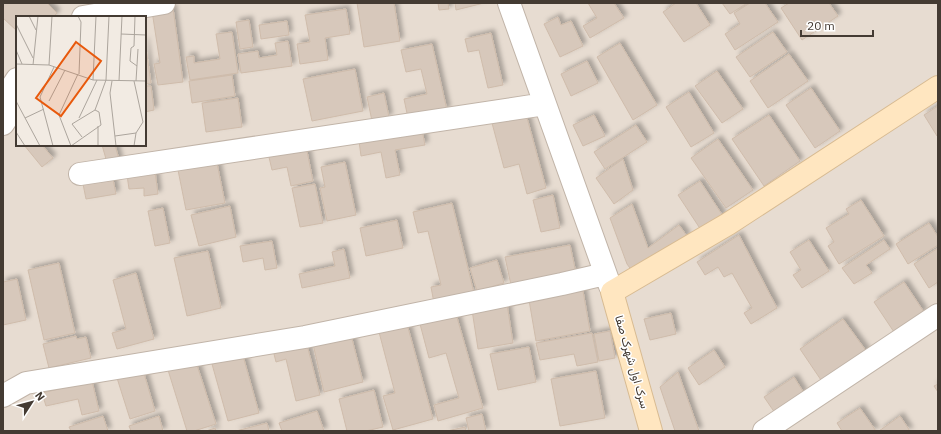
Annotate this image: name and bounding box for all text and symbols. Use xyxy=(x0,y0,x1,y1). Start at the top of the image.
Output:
scale bar xyxy=(801,12,873,38)
inset map xyxy=(16,16,146,146)
text: 20 m xyxy=(807,18,835,33)
street label: سرک اول شهرک صفا xyxy=(611,313,653,411)
north arrow xyxy=(12,382,52,422)
text: N xyxy=(32,389,48,403)

